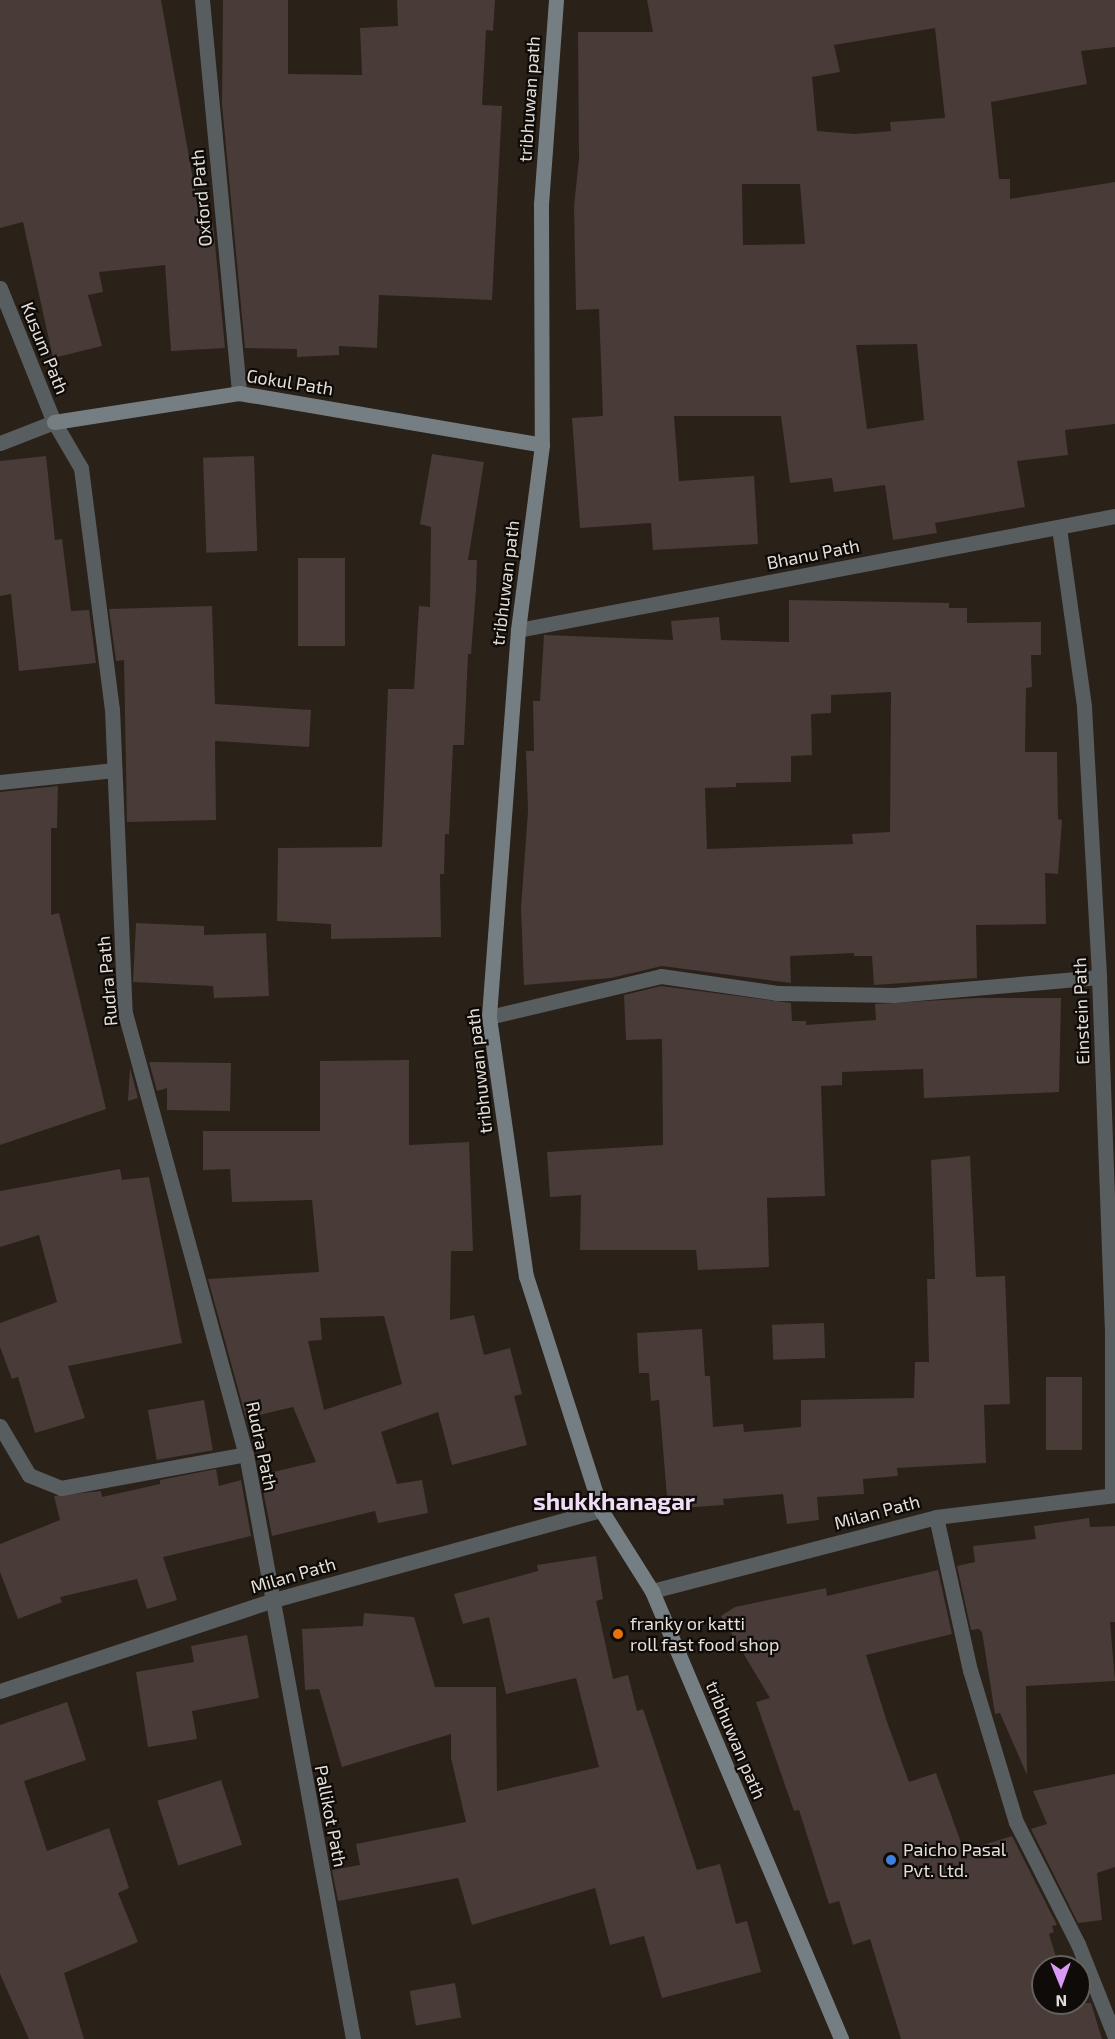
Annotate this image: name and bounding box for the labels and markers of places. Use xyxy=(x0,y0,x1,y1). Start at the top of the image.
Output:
place label: franky or katti roll fast food shop xyxy=(630,1613,780,1656)
marker: franky or katti roll fast food shop xyxy=(611,1627,625,1641)
place label: Paicho Pasal Pvt. Ltd. xyxy=(903,1839,1006,1882)
marker: Paicho Pasal Pvt. Ltd. xyxy=(884,1853,898,1867)

